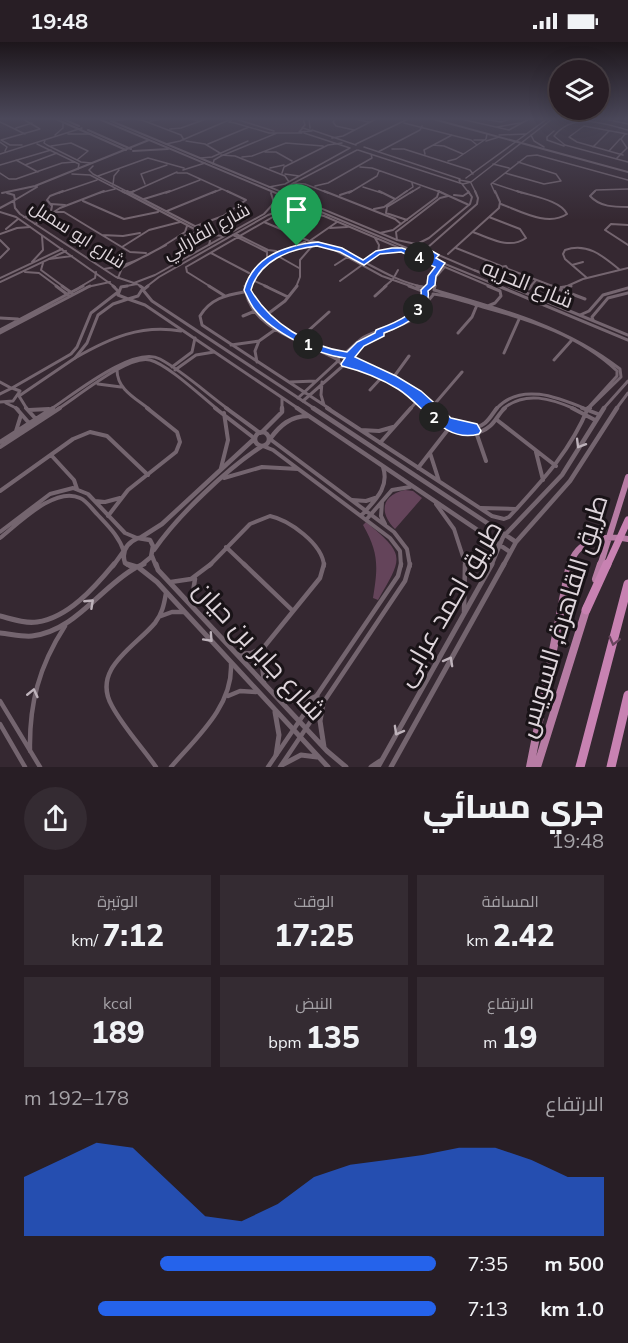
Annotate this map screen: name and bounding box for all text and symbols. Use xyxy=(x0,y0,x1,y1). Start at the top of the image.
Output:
text: 19:48 xyxy=(30,7,88,35)
map controls xyxy=(549,60,609,120)
button: layers xyxy=(549,60,609,120)
pin xyxy=(271,184,322,246)
icon: arrive xyxy=(280,193,313,226)
street label: شارع ابو سمبل xyxy=(25,195,130,274)
street label: شارع الفارابي xyxy=(158,198,255,267)
pin: 4 xyxy=(404,242,434,272)
text: 4 xyxy=(414,247,424,267)
street label: شارع الحريه xyxy=(478,253,577,315)
pin: 3 xyxy=(403,294,433,324)
text: 3 xyxy=(413,299,423,319)
pin: 1 xyxy=(293,329,323,359)
text: 1 xyxy=(303,334,313,354)
pin: 2 xyxy=(419,402,449,432)
text: 2 xyxy=(429,407,439,427)
one-way arrow xyxy=(576,438,588,448)
street label: طريق القاهرة, السويس xyxy=(509,491,615,741)
street label: طريق احمد عرابى xyxy=(387,514,509,692)
street label: شارع جابر بن حيان xyxy=(186,573,333,728)
one-way arrow xyxy=(83,599,93,610)
one-way arrow xyxy=(202,631,213,642)
one-way arrow xyxy=(608,636,621,646)
one-way arrow xyxy=(442,656,453,667)
one-way arrow xyxy=(26,689,39,699)
one-way arrow xyxy=(394,725,405,735)
text: جري مسائي xyxy=(423,785,604,826)
button: share xyxy=(24,787,87,850)
text: 19:48 xyxy=(551,828,604,853)
text: الوتيرة xyxy=(97,891,138,911)
text: الوقت xyxy=(294,891,334,911)
text: المسافة xyxy=(482,891,539,911)
text: 7:12 xyxy=(102,916,164,954)
text: 17:25 xyxy=(274,916,354,954)
text: 2.42 xyxy=(493,916,554,954)
text: /km xyxy=(71,930,102,950)
text: km xyxy=(466,930,493,950)
text: kcal xyxy=(103,993,132,1013)
text: النبض xyxy=(295,993,333,1013)
text: الارتفاع xyxy=(487,993,534,1013)
text: 189 xyxy=(91,1013,145,1051)
text: 135 xyxy=(306,1018,360,1056)
text: 19 xyxy=(501,1018,537,1056)
text: bpm xyxy=(268,1032,306,1052)
text: m xyxy=(483,1032,501,1052)
text: 178–192 m xyxy=(24,1085,129,1110)
text: الارتفاع xyxy=(545,1091,604,1116)
text: 7:35 xyxy=(467,1251,508,1276)
text: 500 m xyxy=(545,1251,604,1276)
text: 7:13 xyxy=(467,1296,508,1321)
text: 1.0 km xyxy=(541,1296,604,1321)

